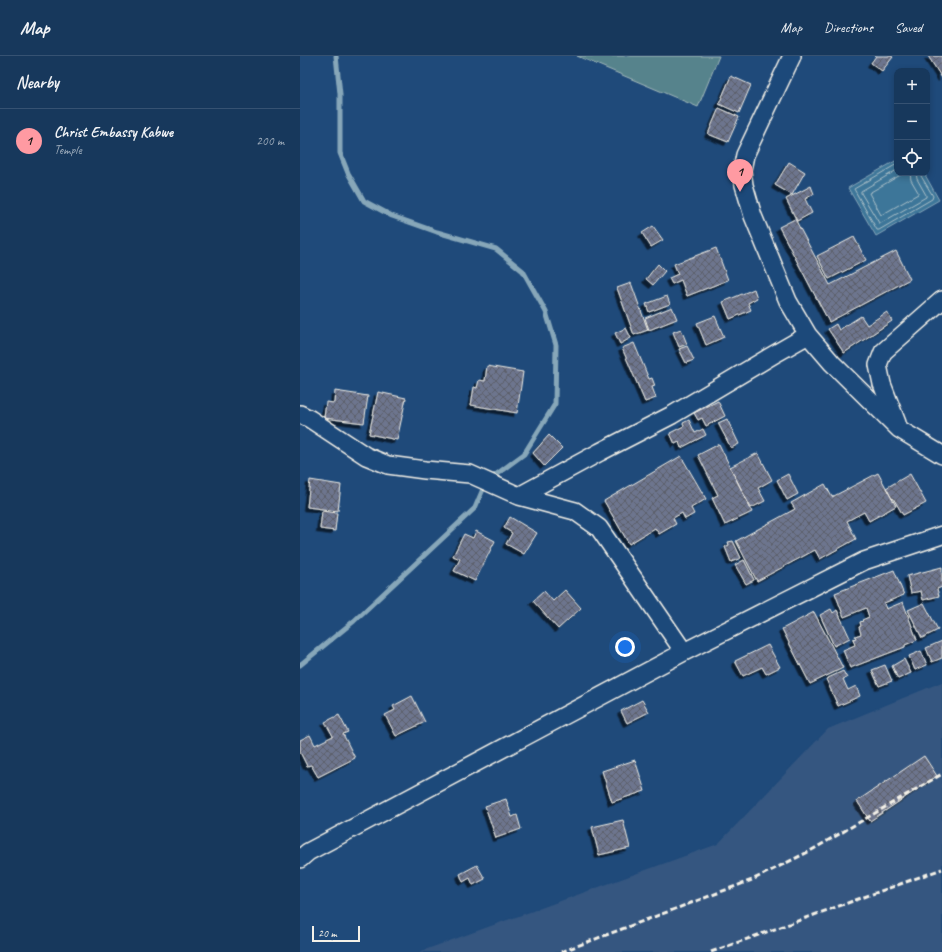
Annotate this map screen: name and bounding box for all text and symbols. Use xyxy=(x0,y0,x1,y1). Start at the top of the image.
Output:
text: Map xyxy=(20,16,50,40)
text: Map xyxy=(781,19,802,36)
text: Directions xyxy=(824,19,873,36)
text: Saved xyxy=(895,19,922,36)
map controls xyxy=(894,68,930,176)
button: + xyxy=(894,68,930,104)
text: Nearby xyxy=(16,72,59,93)
button: − xyxy=(894,104,930,140)
text: Christ Embassy Kabwe xyxy=(54,123,173,142)
text: 1 xyxy=(26,133,32,149)
text: 200 m xyxy=(256,133,284,149)
button: locate xyxy=(894,140,930,176)
text: Temple xyxy=(54,142,82,158)
pin: 1 xyxy=(727,159,753,192)
your location xyxy=(615,637,635,657)
scale bar xyxy=(312,924,360,943)
text: 20 m xyxy=(318,926,337,940)

